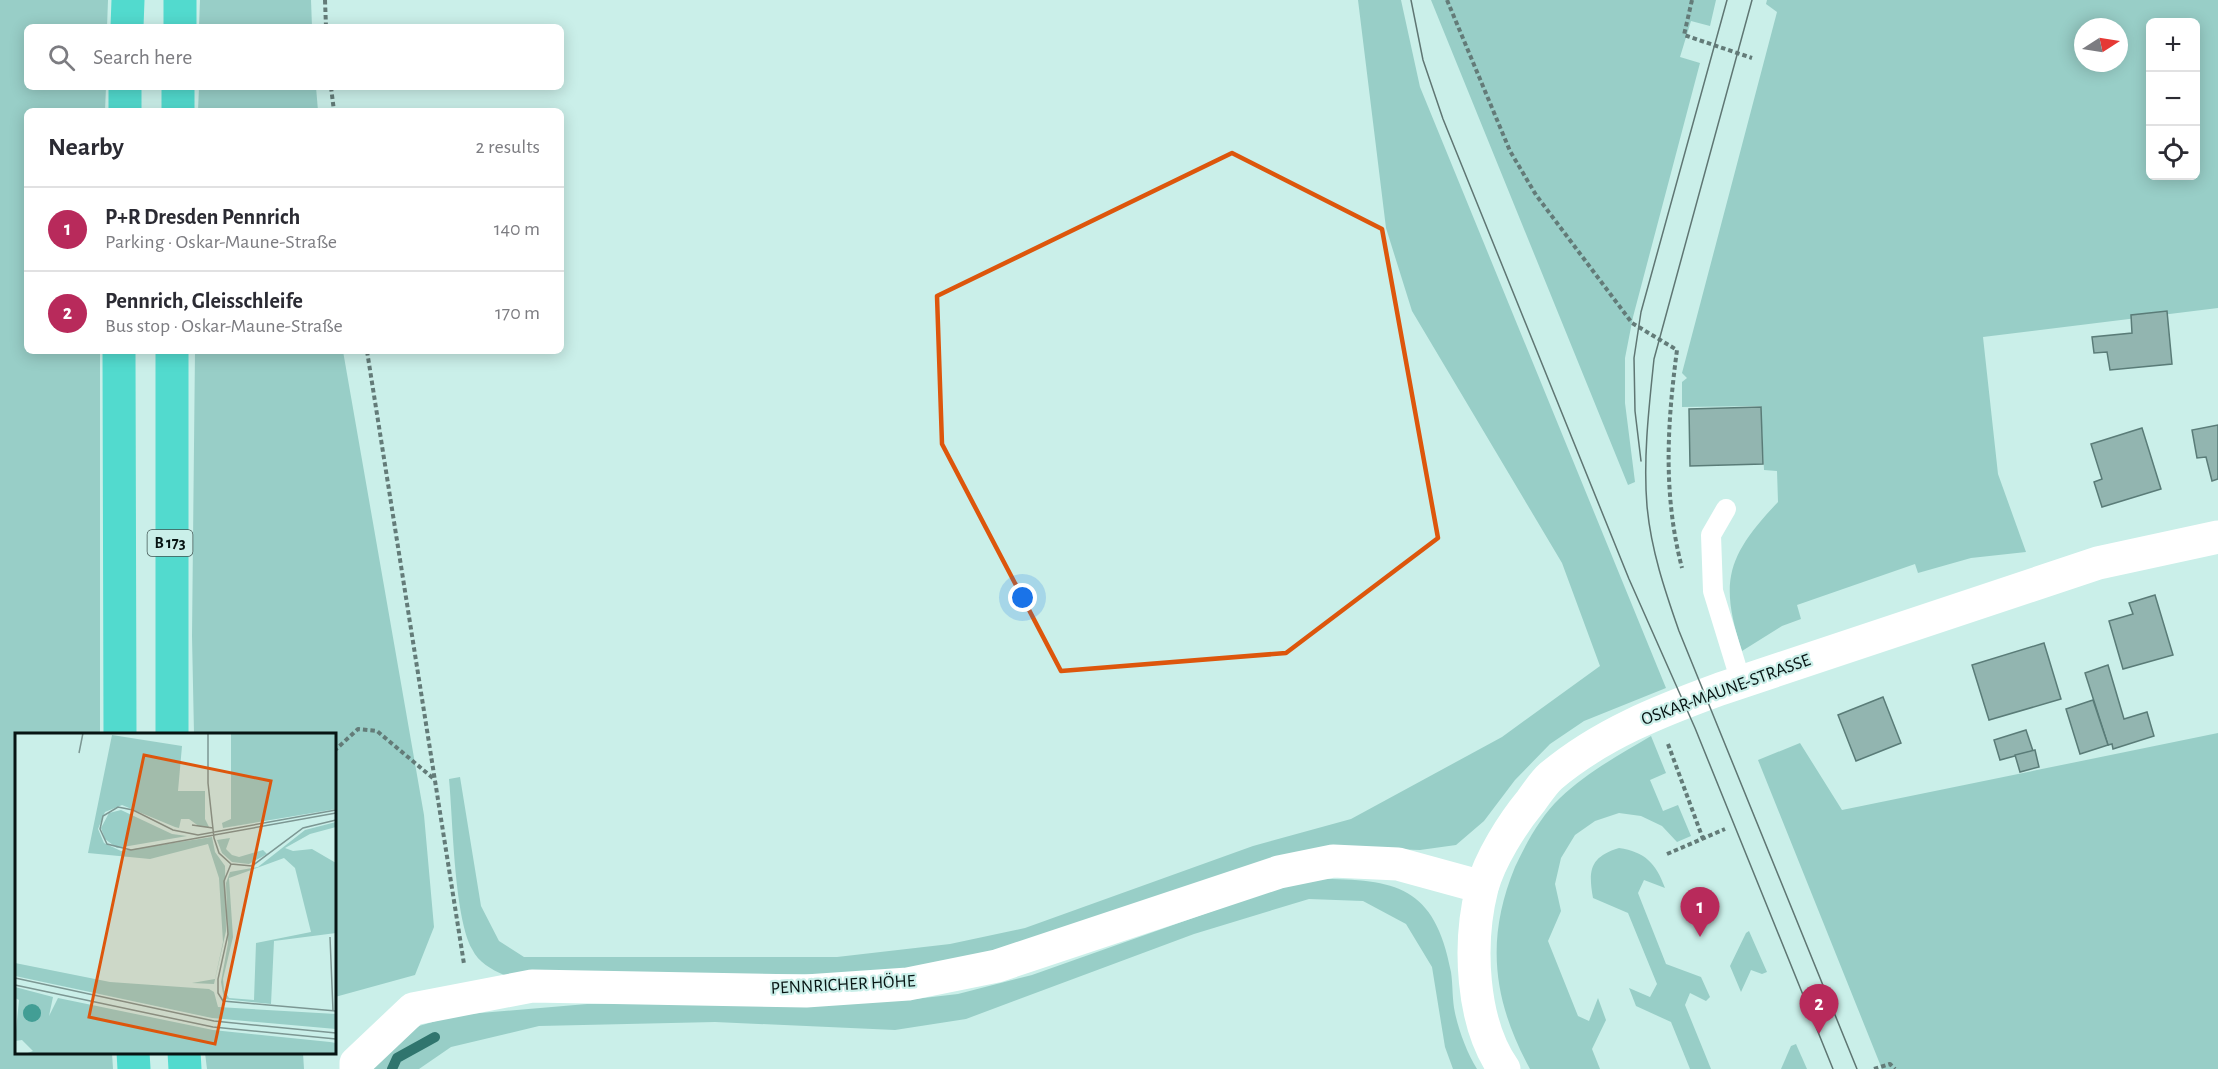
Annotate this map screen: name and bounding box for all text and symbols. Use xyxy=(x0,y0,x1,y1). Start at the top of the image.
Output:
north arrow xyxy=(2074,18,2128,72)
map controls xyxy=(2146,18,2200,180)
button: + xyxy=(2146,18,2200,72)
search box xyxy=(24,24,564,90)
icon: search xyxy=(45,41,78,74)
text: Search here xyxy=(93,46,192,68)
button: − xyxy=(2146,72,2200,126)
button: locate xyxy=(2146,126,2200,180)
text: Nearby xyxy=(48,134,124,160)
text: 2 results xyxy=(476,137,540,157)
text: P+R Dresden Pennrich xyxy=(105,206,300,228)
text: 1 xyxy=(64,219,71,239)
text: 140 m xyxy=(494,219,540,239)
text: Parking · Oskar-Maune-Straße xyxy=(105,232,337,252)
text: Pennrich, Gleisschleife xyxy=(105,290,303,312)
text: 2 xyxy=(63,303,72,323)
text: 170 m xyxy=(495,303,540,323)
text: Bus stop · Oskar-Maune-Straße xyxy=(105,316,343,336)
road number: B 173 xyxy=(148,530,192,556)
your location xyxy=(1008,583,1037,612)
street label: OSKAR-MAUNE-STRASSE xyxy=(1639,651,1813,729)
inset map xyxy=(15,733,336,1054)
pin: 1 xyxy=(1680,888,1720,937)
street label: PENNRICHER HÖHE xyxy=(770,970,916,998)
pin: 2 xyxy=(1800,984,1838,1034)

